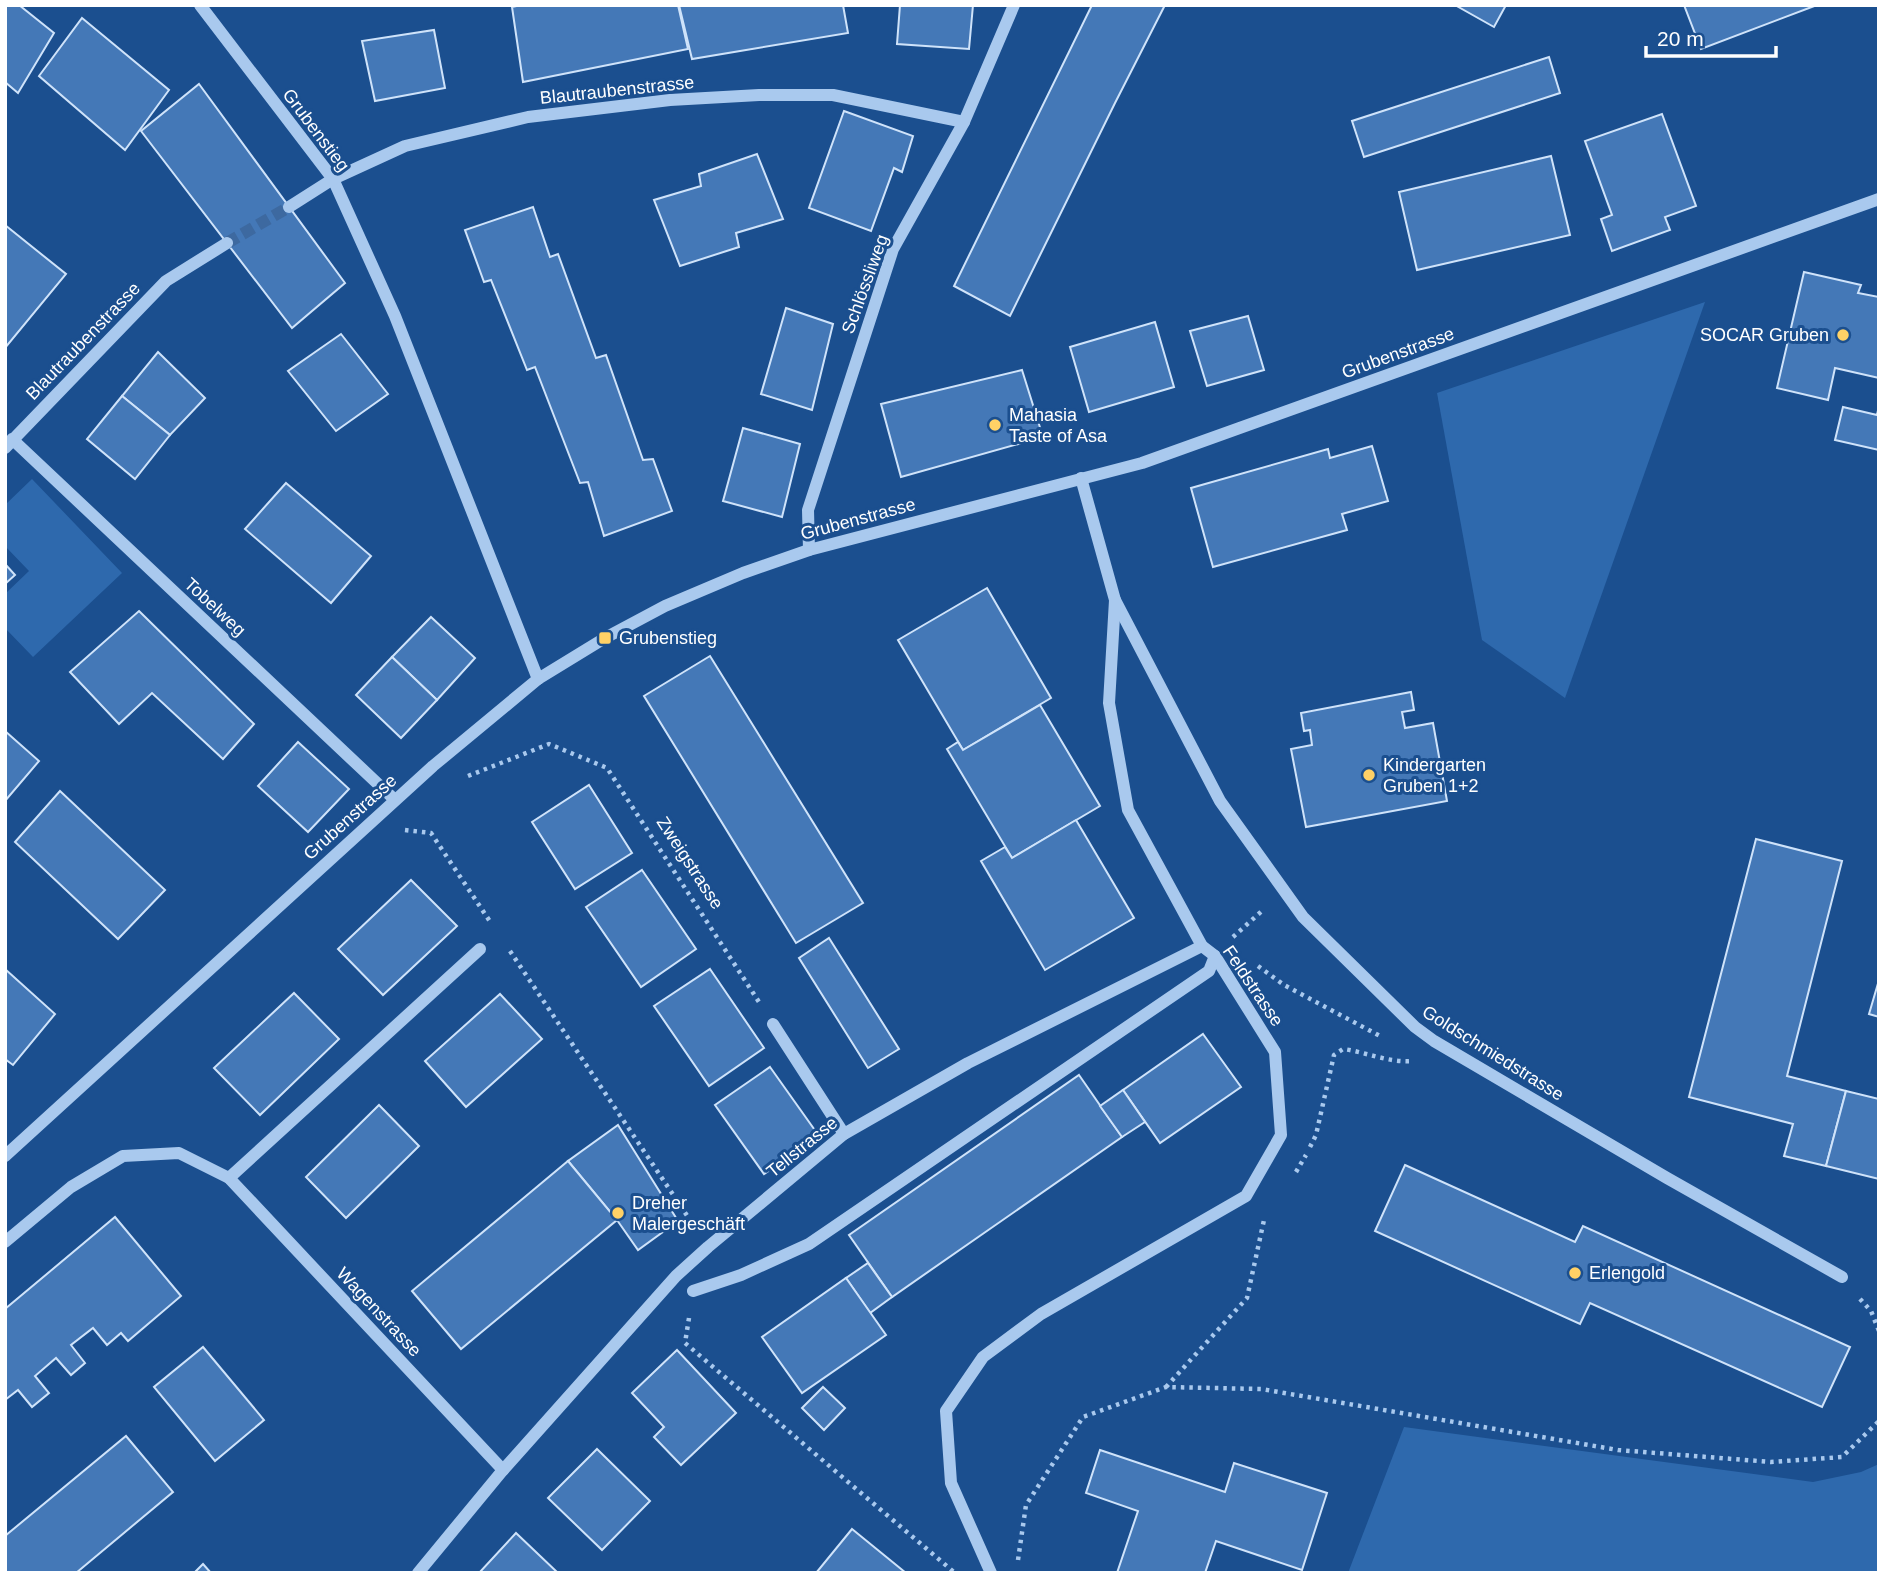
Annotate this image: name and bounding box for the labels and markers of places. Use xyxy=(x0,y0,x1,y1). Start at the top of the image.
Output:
place label: SOCAR Gruben xyxy=(1700,325,1829,345)
marker: SOCAR Gruben xyxy=(1835,327,1851,343)
place label: Mahasia Taste of Asa xyxy=(1009,405,1108,446)
marker: Mahasia Taste of Asa xyxy=(987,417,1003,433)
place label: Grubenstieg xyxy=(619,628,717,648)
marker: Grubenstieg xyxy=(597,630,613,646)
place label: Kindergarten Gruben 1+2 xyxy=(1383,755,1486,796)
marker: Kindergarten Gruben 1+2 xyxy=(1361,767,1377,783)
place label: Dreher Malergeschäft xyxy=(632,1193,745,1234)
marker: Dreher Malergeschäft xyxy=(610,1205,626,1221)
place label: Erlengold xyxy=(1589,1263,1665,1283)
marker: Erlengold xyxy=(1567,1265,1583,1281)

